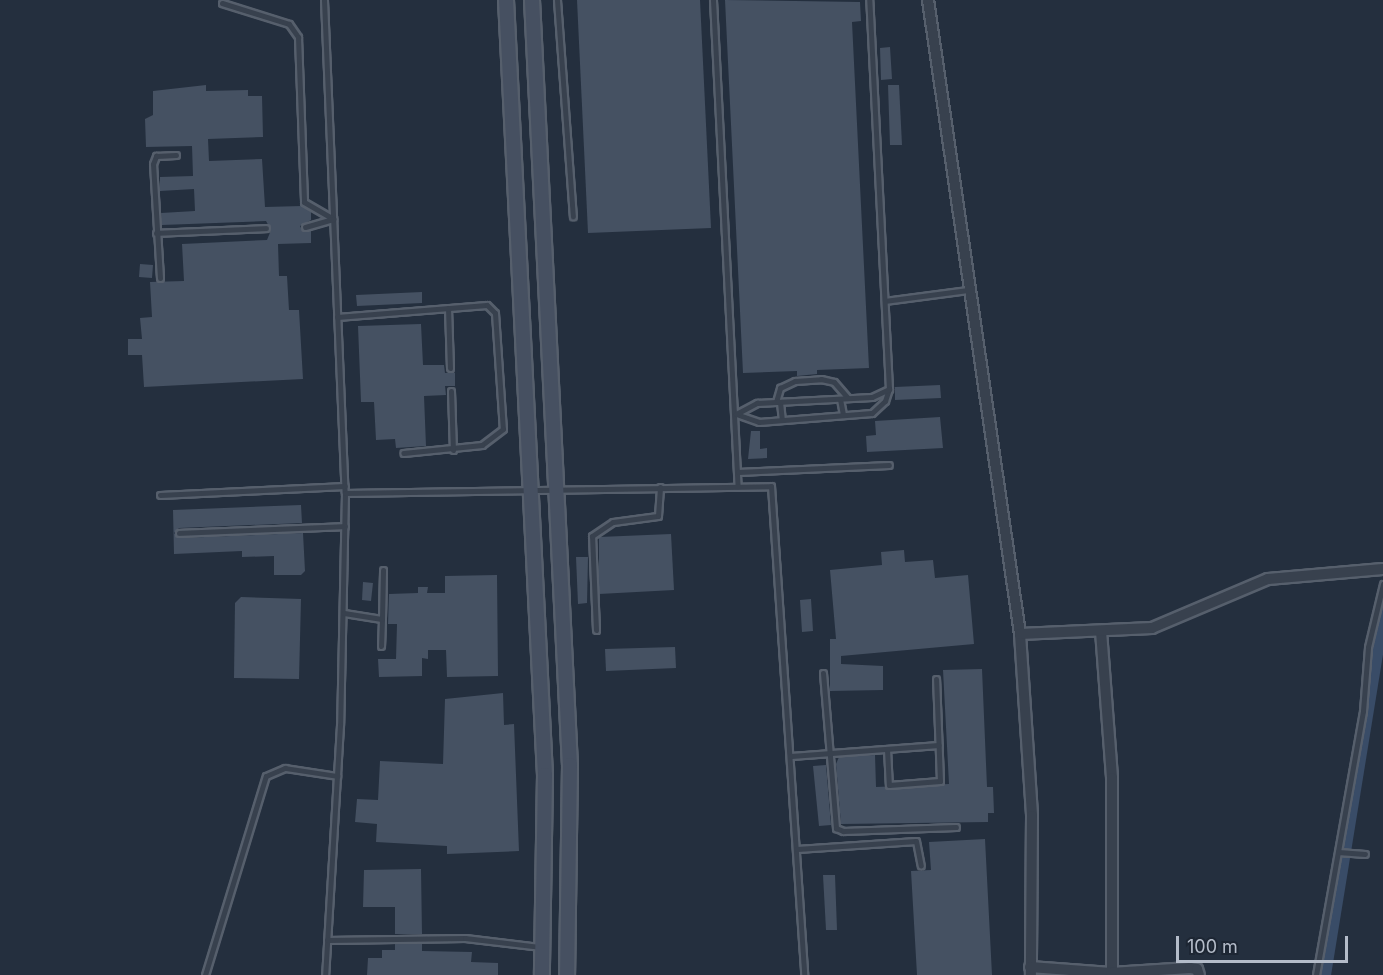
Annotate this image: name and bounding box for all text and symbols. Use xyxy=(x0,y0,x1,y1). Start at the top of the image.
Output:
scale bar xyxy=(1179,924,1352,962)
text: 100 m xyxy=(1187,936,1238,957)

